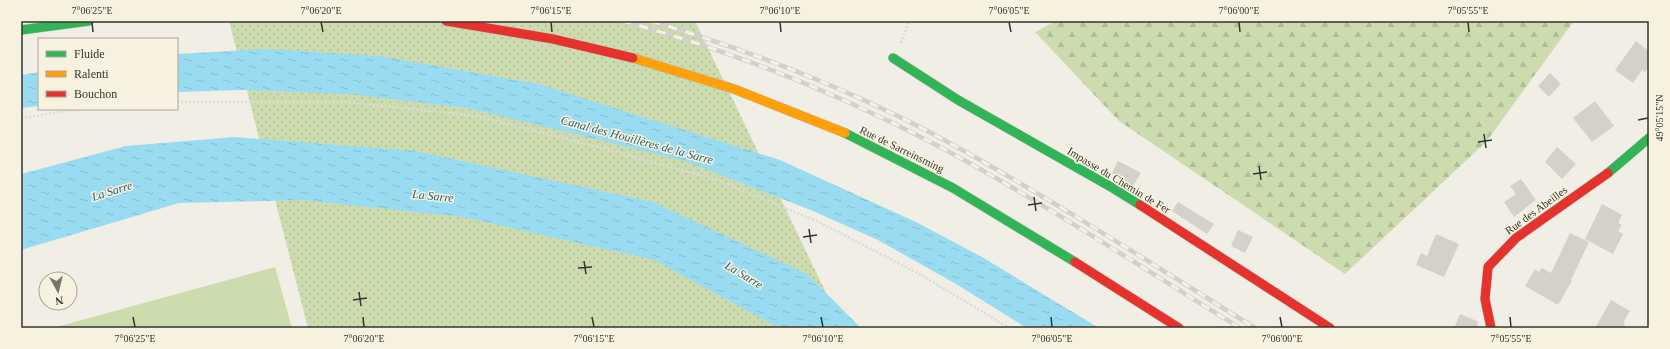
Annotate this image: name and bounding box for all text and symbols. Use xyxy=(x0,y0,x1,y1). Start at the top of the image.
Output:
text: 7°06'25"E xyxy=(72,5,113,16)
text: 7°06'20"E xyxy=(301,5,342,16)
text: 7°06'15"E xyxy=(531,5,572,16)
text: 7°06'10"E xyxy=(760,5,801,16)
text: 7°06'05"E xyxy=(989,5,1030,16)
text: 7°06'00"E xyxy=(1219,5,1260,16)
text: 7°05'55"E xyxy=(1448,5,1489,16)
legend xyxy=(38,38,178,110)
text: Fluide xyxy=(74,47,105,61)
text: Ralenti xyxy=(74,67,109,81)
text: Bouchon xyxy=(74,87,117,101)
text: 49°05'15"N xyxy=(1654,94,1665,142)
water label: Canal des Houillères de la Sarre xyxy=(559,113,715,167)
street label: Rue de Sarreinsming xyxy=(858,123,947,175)
street label: Impasse du Chemin de Fer xyxy=(1065,144,1173,216)
water label: La Sarre xyxy=(89,178,135,204)
street label: Rue des Abeilles xyxy=(1503,183,1569,237)
water label: La Sarre xyxy=(410,187,455,205)
water label: La Sarre xyxy=(722,258,766,292)
north arrow xyxy=(38,271,78,311)
text: N xyxy=(55,294,64,307)
text: 7°06'25"E xyxy=(115,333,156,344)
text: 7°06'20"E xyxy=(344,333,385,344)
text: 7°06'15"E xyxy=(574,333,615,344)
text: 7°06'10"E xyxy=(803,333,844,344)
text: 7°06'05"E xyxy=(1032,333,1073,344)
text: 7°06'00"E xyxy=(1262,333,1303,344)
text: 7°05'55"E xyxy=(1491,333,1532,344)

